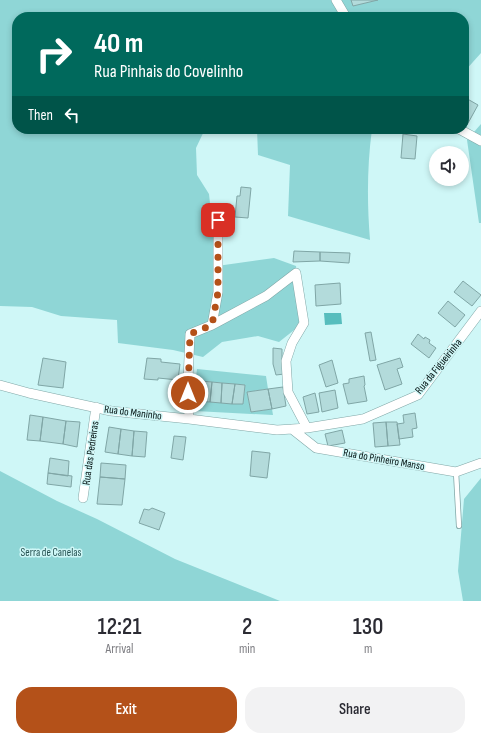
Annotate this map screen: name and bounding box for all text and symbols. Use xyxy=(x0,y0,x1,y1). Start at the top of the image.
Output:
text: 40 m xyxy=(94,27,143,60)
icon: right xyxy=(28,28,80,80)
text: Rua Pinhais do Covelinho xyxy=(94,61,243,82)
icon: left xyxy=(61,104,83,126)
text: Then xyxy=(28,106,53,125)
map controls xyxy=(429,146,469,186)
button: sound xyxy=(429,146,469,186)
pin xyxy=(201,203,235,237)
icon: arrive xyxy=(207,209,229,231)
street label: Rua da Figueirinha xyxy=(412,336,465,396)
position arrow xyxy=(167,372,209,414)
street label: Rua do Maninho xyxy=(103,403,163,423)
street label: Rua das Pedreiras xyxy=(80,420,101,486)
street label: Rua do Pinheiro Manso xyxy=(342,446,426,473)
park label: Serra de Canelas xyxy=(21,546,81,559)
text: 12:21 xyxy=(98,612,141,641)
text: 2 xyxy=(242,612,252,641)
text: 130 xyxy=(353,612,383,641)
text: Arrival xyxy=(106,641,133,657)
text: min xyxy=(239,641,255,657)
text: m xyxy=(364,641,372,657)
button: Exit xyxy=(16,687,237,733)
button: Share xyxy=(245,687,465,733)

